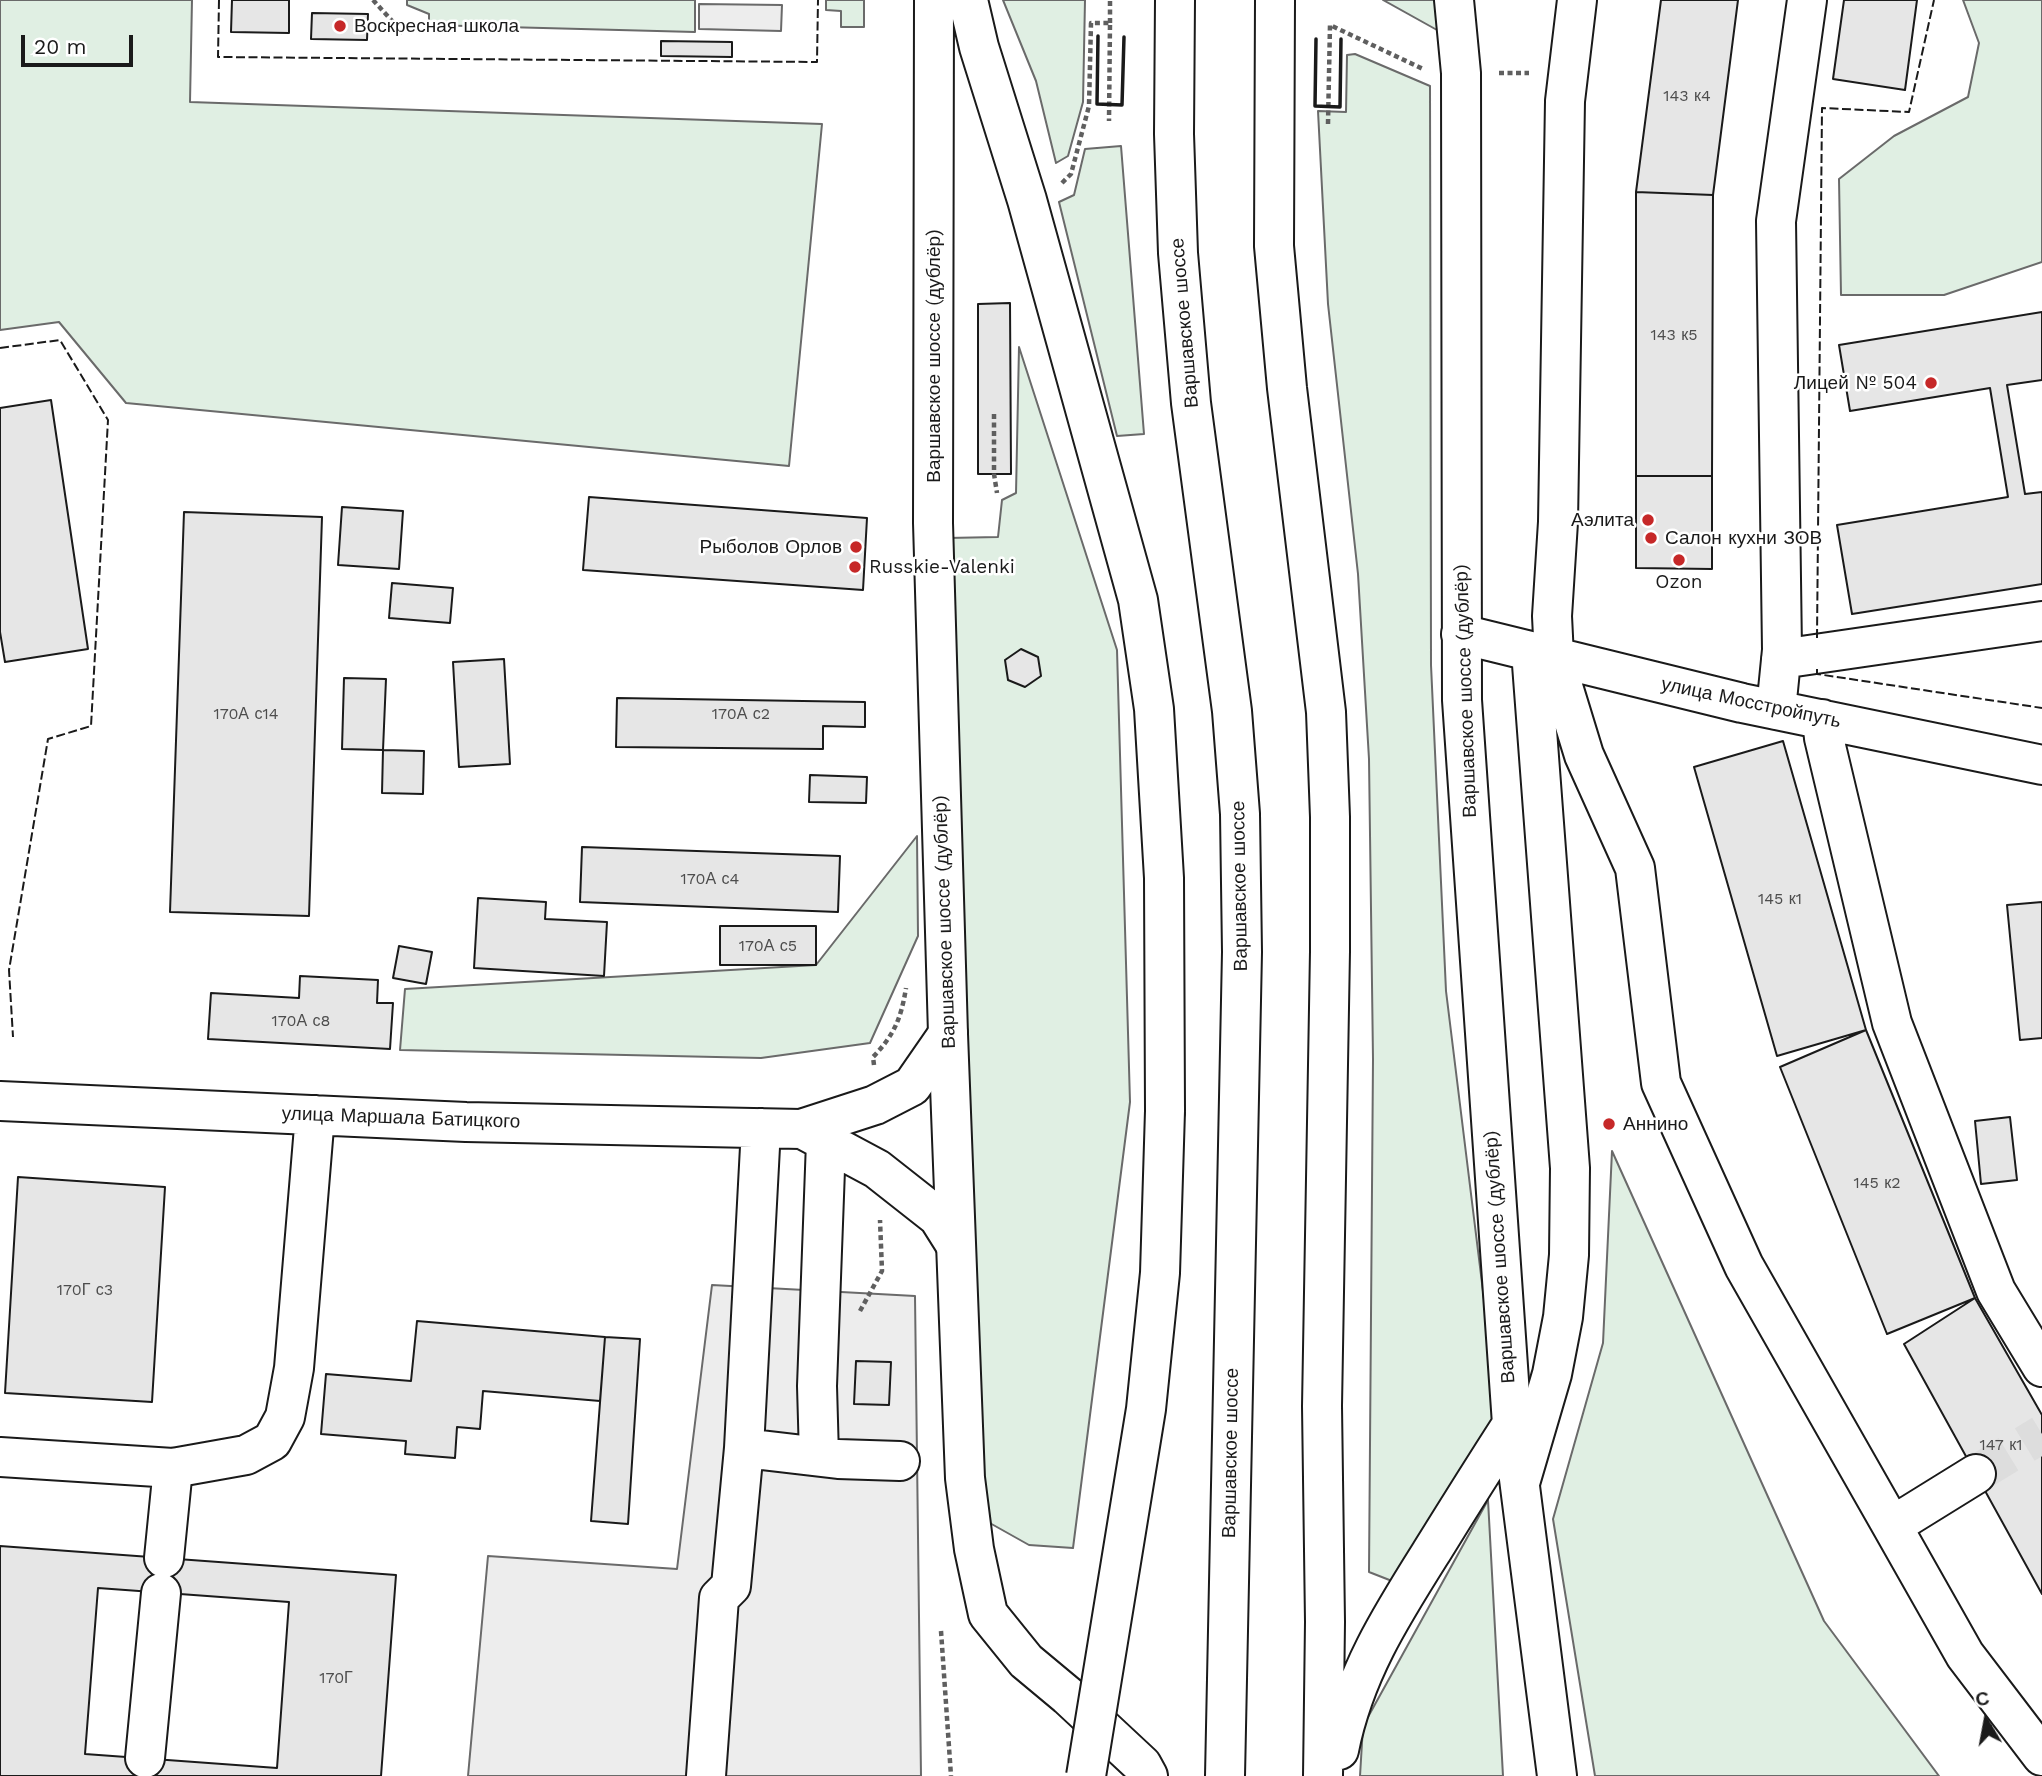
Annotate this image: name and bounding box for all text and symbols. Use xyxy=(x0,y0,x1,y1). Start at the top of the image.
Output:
place label: Воскресная школа xyxy=(354,15,519,37)
marker: Воскресная школа xyxy=(332,18,348,34)
scale bar xyxy=(24,21,136,65)
text: 20 m xyxy=(34,34,86,59)
house number: 143 к4 xyxy=(1663,86,1711,106)
street label: Варшавское шоссе (дублёр) xyxy=(923,229,945,483)
street label: Варшавское шоссе xyxy=(1166,237,1204,409)
house number: 143 к5 xyxy=(1650,325,1698,345)
place label: Лицей № 504 xyxy=(1794,372,1917,394)
marker: Лицей № 504 xyxy=(1923,375,1939,391)
place label: Аэлита xyxy=(1571,509,1634,531)
marker: Аэлита xyxy=(1640,512,1656,528)
place label: Салон кухни ЗОВ xyxy=(1665,527,1822,549)
marker: Салон кухни ЗОВ xyxy=(1643,530,1659,546)
place label: Рыболов Орлов xyxy=(700,536,842,558)
marker: Рыболов Орлов xyxy=(848,539,864,555)
marker: Ozon xyxy=(1671,552,1687,568)
place label: Russkie-Valenki xyxy=(869,556,1015,578)
marker: Russkie-Valenki xyxy=(847,559,863,575)
street label: Варшавское шоссе (дублёр) xyxy=(1450,564,1482,818)
place label: Ozon xyxy=(1655,571,1703,593)
street label: улица Мосстройпуть xyxy=(1659,673,1843,733)
house number: 170А с14 xyxy=(214,704,278,724)
house number: 170А с2 xyxy=(712,704,770,724)
street label: Варшавское шоссе (дублёр) xyxy=(929,795,961,1049)
street label: Варшавское шоссе xyxy=(1227,801,1253,971)
house number: 170А с4 xyxy=(681,869,739,889)
house number: 145 к1 xyxy=(1758,889,1802,909)
house number: 170А с5 xyxy=(739,936,797,956)
house number: 170А с8 xyxy=(272,1011,330,1031)
street label: улица Маршала Батицкого xyxy=(281,1102,521,1134)
place label: Аннино xyxy=(1623,1113,1688,1135)
marker: Аннино xyxy=(1601,1116,1617,1132)
street label: Варшавское шоссе (дублёр) xyxy=(1480,1130,1520,1384)
house number: 145 к2 xyxy=(1853,1173,1901,1193)
house number: 170Г с3 xyxy=(57,1280,113,1300)
street label: Варшавское шоссе xyxy=(1218,1368,1244,1538)
house number: 147 к1 xyxy=(1980,1435,2022,1455)
house number: 170Г xyxy=(319,1668,353,1688)
north arrow xyxy=(1951,1685,2021,1755)
text: С xyxy=(1973,1686,1991,1711)

